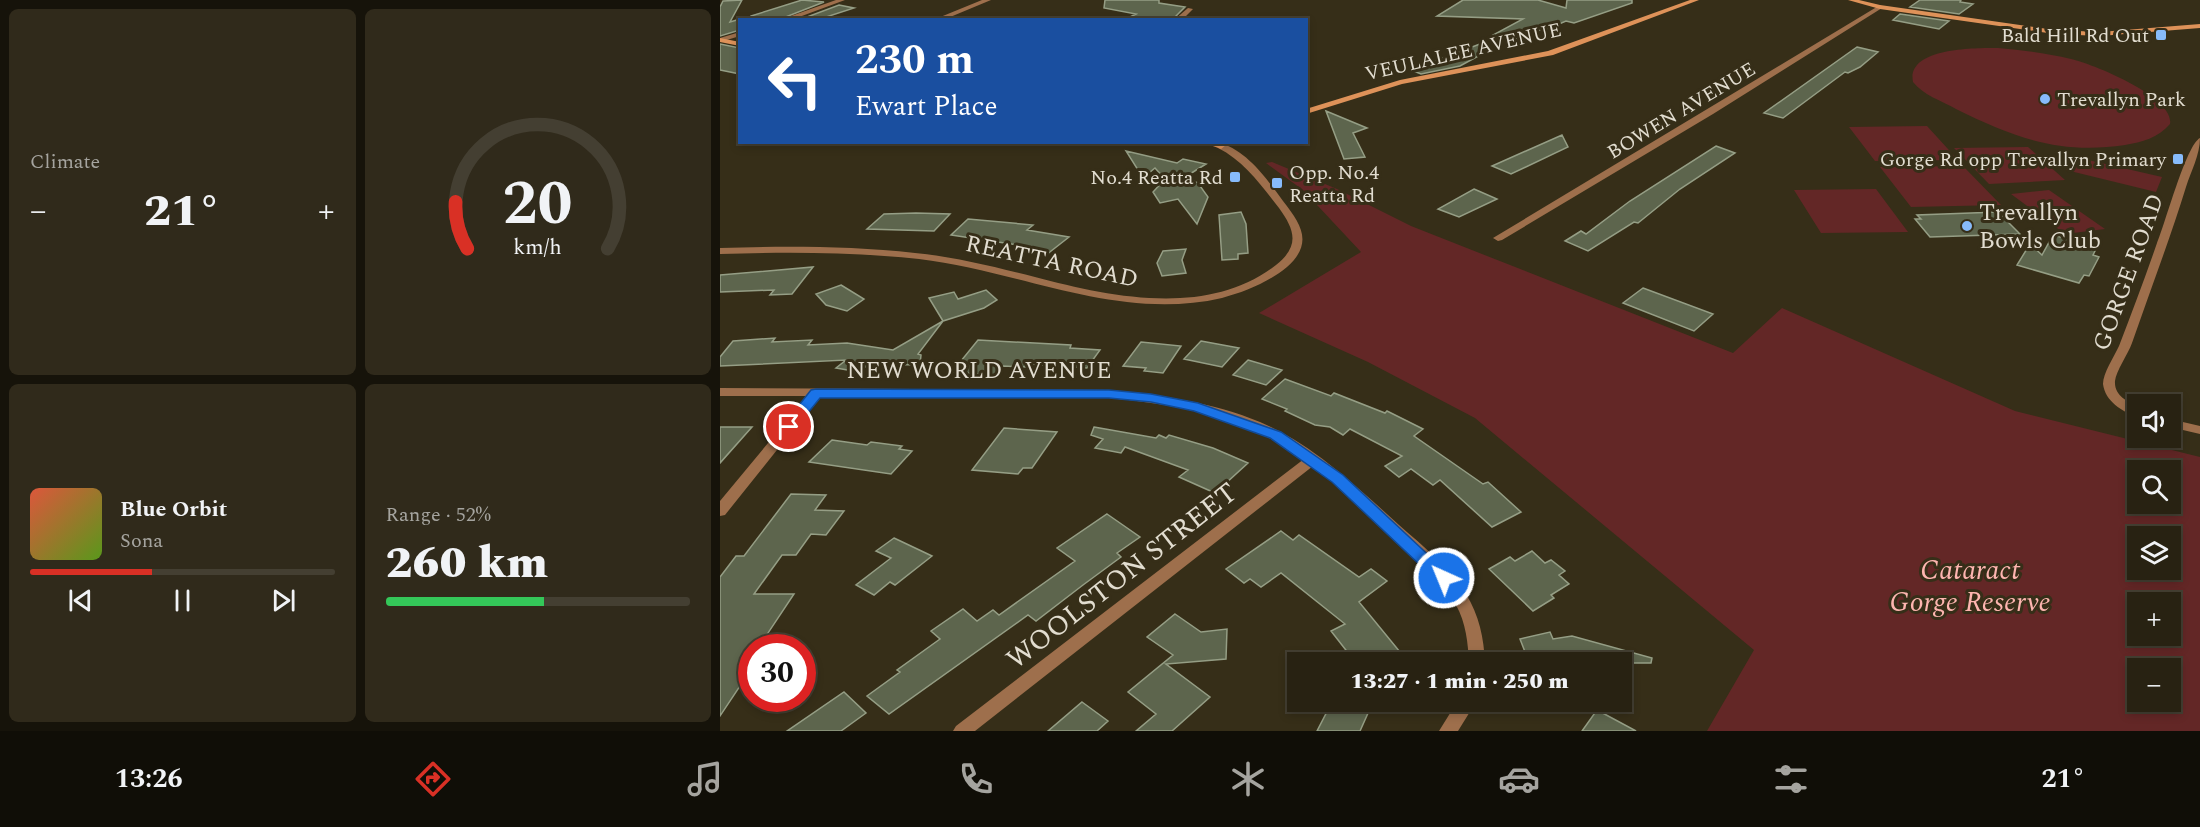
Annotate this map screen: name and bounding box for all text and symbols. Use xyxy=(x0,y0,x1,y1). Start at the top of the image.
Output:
street label: VEULALEE AVENUE xyxy=(1362,15,1564,89)
place label: Bald Hill Rd Out xyxy=(2001,21,2149,51)
marker: Bald Hill Rd Out xyxy=(2154,28,2168,42)
text: 230 m xyxy=(855,29,974,92)
icon: left xyxy=(756,42,834,120)
street label: BOWEN AVENUE xyxy=(1602,55,1761,167)
place label: Trevallyn Park xyxy=(2057,85,2186,115)
text: Ewart Place xyxy=(855,86,998,128)
marker: Trevallyn Park xyxy=(2038,92,2052,106)
place label: Gorge Rd opp Trevallyn Primary xyxy=(1880,145,2167,175)
text: Climate xyxy=(30,147,100,177)
marker: Gorge Rd opp Trevallyn Primary xyxy=(2171,152,2185,166)
text: 20 xyxy=(503,157,573,252)
place label: Opp. No.4 Reatta Rd xyxy=(1289,158,1379,211)
place label: No.4 Reatta Rd xyxy=(1090,163,1223,193)
marker: No.4 Reatta Rd xyxy=(1228,170,1242,184)
marker: Opp. No.4 Reatta Rd xyxy=(1270,176,1284,190)
text: 21° xyxy=(144,177,221,246)
text: − xyxy=(30,186,47,236)
text: + xyxy=(318,186,334,236)
street label: GORGE ROAD xyxy=(2084,189,2174,356)
place label: Trevallyn Bowls Club xyxy=(1979,195,2101,259)
marker: Trevallyn Bowls Club xyxy=(1960,219,1974,233)
street label: REATTA ROAD xyxy=(962,226,1142,298)
text: km/h xyxy=(514,231,562,264)
street label: NEW WORLD AVENUE xyxy=(846,353,1112,389)
map controls xyxy=(2127,394,2181,712)
button: sound xyxy=(2127,394,2181,448)
pin xyxy=(763,401,814,452)
icon: arrive xyxy=(772,410,805,443)
button: search xyxy=(2127,460,2181,514)
street label: WOOLSTON STREET xyxy=(997,472,1247,680)
text: Blue Orbit xyxy=(120,493,227,526)
text: Range · 52% xyxy=(386,500,491,530)
text: Sona xyxy=(120,526,163,556)
button: layers xyxy=(2127,526,2181,580)
text: 260 km xyxy=(386,529,548,598)
position arrow xyxy=(1412,546,1476,610)
park label: Cataract Gorge Reserve xyxy=(1889,549,2051,624)
icon: previous xyxy=(64,584,97,617)
icon: pause xyxy=(166,584,199,617)
icon: next xyxy=(267,584,300,617)
button: + xyxy=(2127,592,2181,646)
speed limit sign: 30 xyxy=(738,634,816,712)
button: − xyxy=(2127,658,2181,712)
text: 13:27 · 1 min · 250 m xyxy=(1350,665,1569,698)
text: 13:26 xyxy=(115,758,183,800)
icon: directions xyxy=(412,758,454,800)
icon: music xyxy=(684,758,726,800)
icon: phone xyxy=(955,758,997,800)
icon: climate xyxy=(1227,758,1269,800)
icon: car xyxy=(1498,758,1540,800)
icon: filters xyxy=(1770,758,1812,800)
text: 21° xyxy=(2041,758,2085,800)

